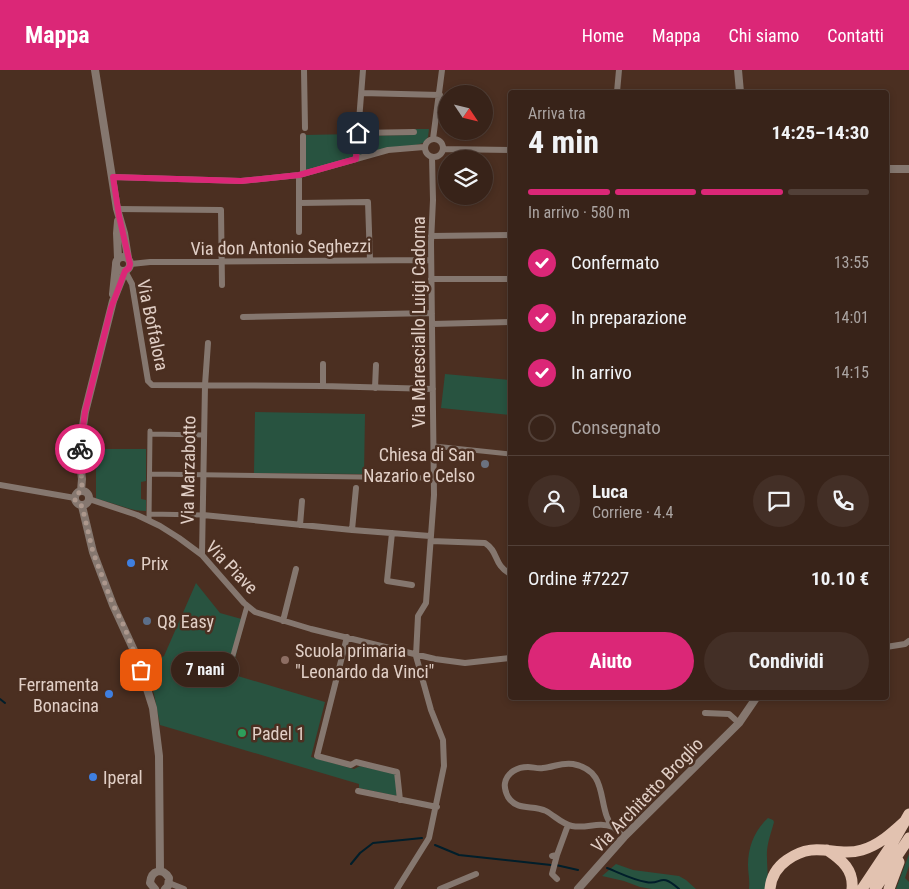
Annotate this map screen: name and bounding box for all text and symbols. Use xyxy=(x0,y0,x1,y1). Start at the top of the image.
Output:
text: Mappa xyxy=(25,21,90,49)
text: Home xyxy=(582,25,624,46)
text: Mappa xyxy=(652,25,701,46)
text: Chi siamo xyxy=(729,25,799,46)
text: Contatti xyxy=(827,25,884,46)
north arrow xyxy=(438,85,492,140)
map controls xyxy=(438,85,493,205)
text: Arriva tra xyxy=(528,104,586,123)
pin xyxy=(337,112,379,154)
icon: home xyxy=(344,119,372,147)
text: 14:25–14:30 xyxy=(771,121,869,144)
text: 4 min xyxy=(528,123,599,161)
button: layers xyxy=(438,150,493,205)
text: In arrivo · 580 m xyxy=(528,203,630,222)
street label: Via Maresciallo Luigi Cadorna xyxy=(408,216,429,428)
street label: Via don Antonio Seghezzi xyxy=(190,235,372,259)
icon: check xyxy=(528,249,556,277)
text: Confermato xyxy=(571,251,659,274)
text: 13:55 xyxy=(834,253,869,272)
street label: Via Boffalora xyxy=(133,277,173,373)
icon: check xyxy=(528,304,556,332)
text: In preparazione xyxy=(571,306,687,329)
text: 14:01 xyxy=(834,308,869,327)
icon: check xyxy=(528,359,556,387)
text: In arrivo xyxy=(571,361,632,384)
text: 14:15 xyxy=(834,363,869,382)
street label: Via Marzabotto xyxy=(177,416,199,524)
text: Consegnato xyxy=(571,416,661,439)
courier xyxy=(55,424,105,474)
icon: bike xyxy=(66,435,94,463)
place label: Chiesa di San Nazario e Celso xyxy=(363,444,475,486)
marker: Chiesa di San Nazario e Celso xyxy=(479,458,491,470)
button: person xyxy=(528,475,580,527)
button: chat xyxy=(753,475,805,527)
button: phone xyxy=(817,475,869,527)
text: Luca xyxy=(592,480,628,503)
text: Corriere · 4.4 xyxy=(592,503,674,522)
street label: Via Piave xyxy=(202,536,262,598)
place label: Prix xyxy=(141,553,169,574)
marker: Prix xyxy=(125,557,137,569)
text: Ordine #7227 xyxy=(528,567,629,590)
text: 10.10 € xyxy=(811,567,869,590)
place label: Q8 Easy xyxy=(157,611,215,632)
marker: Q8 Easy xyxy=(141,615,153,627)
button: Aiuto xyxy=(528,632,694,690)
button: Condividi xyxy=(704,632,869,690)
place label: Scuola primaria "Leonardo da Vinci" xyxy=(295,640,434,682)
pin xyxy=(120,649,162,691)
callout: 7 nani xyxy=(171,652,238,688)
marker: Scuola primaria "Leonardo da Vinci" xyxy=(279,654,291,666)
icon: bag xyxy=(127,656,155,684)
text: 7 nani xyxy=(185,660,225,679)
place label: Ferramenta Bonacina xyxy=(18,674,99,716)
marker: Ferramenta Bonacina xyxy=(103,688,115,700)
place label: Padel 1 xyxy=(252,723,305,744)
marker: Padel 1 xyxy=(236,727,248,739)
street label: Via Architetto Broglio xyxy=(587,733,707,857)
place label: Iperal xyxy=(103,767,143,788)
marker: Iperal xyxy=(87,771,99,783)

